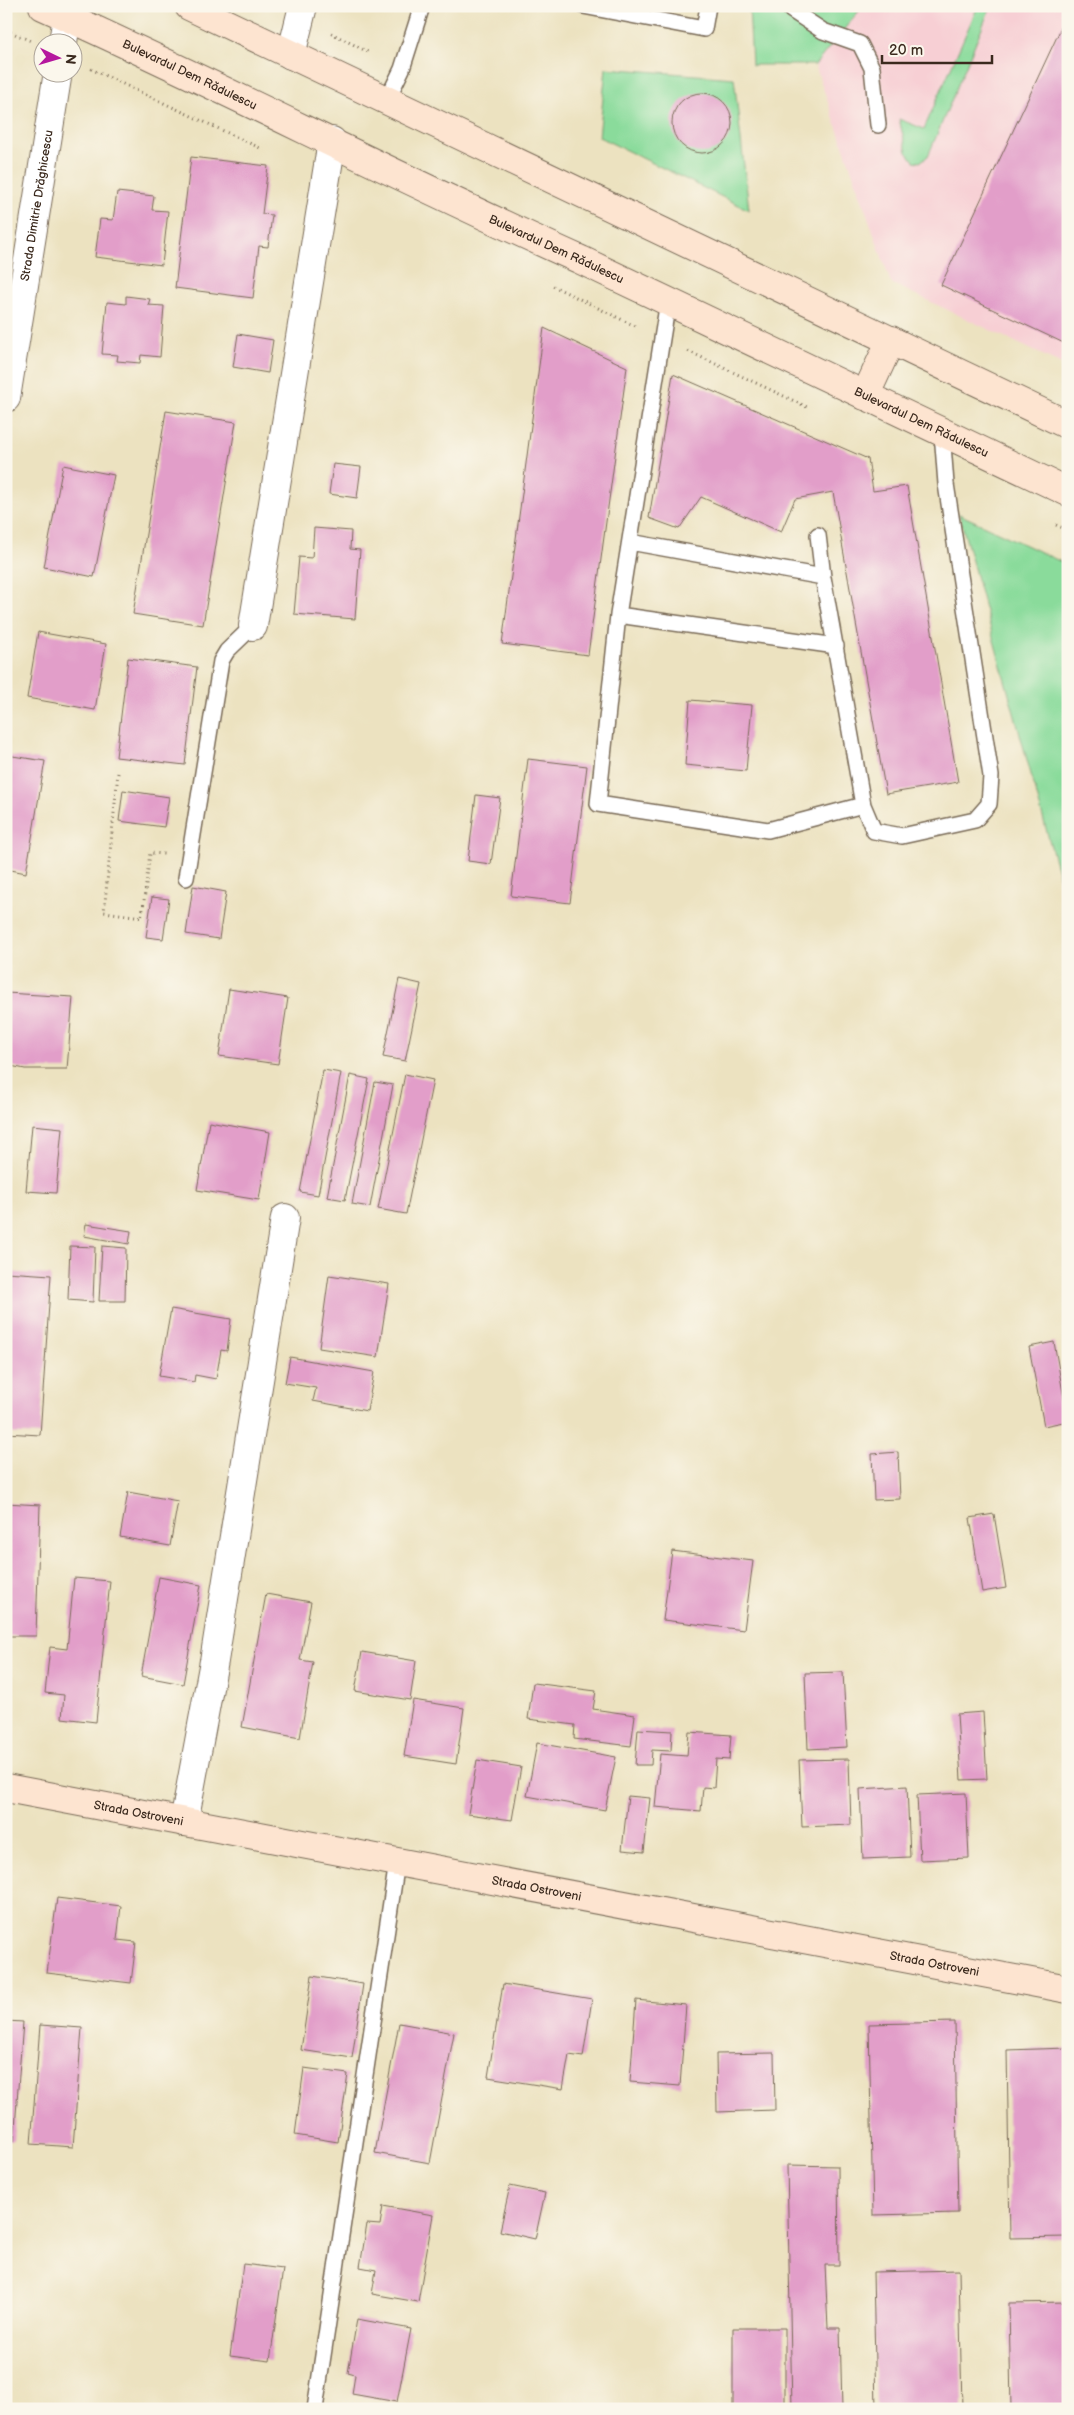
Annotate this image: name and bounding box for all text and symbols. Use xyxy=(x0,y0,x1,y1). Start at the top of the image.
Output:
north arrow xyxy=(32,32,82,82)
scale bar xyxy=(882,32,992,64)
street label: Bulevardul Dem Rădulescu xyxy=(120,37,259,113)
text: 20 m xyxy=(889,41,923,60)
text: N xyxy=(62,53,79,65)
street label: Strada Dimitrie Drăghicescu xyxy=(18,129,57,282)
street label: Bulevardul Dem Rădulescu xyxy=(486,212,626,287)
street label: Bulevardul Dem Rădulescu xyxy=(851,384,991,461)
street label: Strada Ostroveni xyxy=(93,1798,185,1829)
street label: Strada Ostroveni xyxy=(490,1873,583,1905)
street label: Strada Ostroveni xyxy=(888,1948,981,1980)

